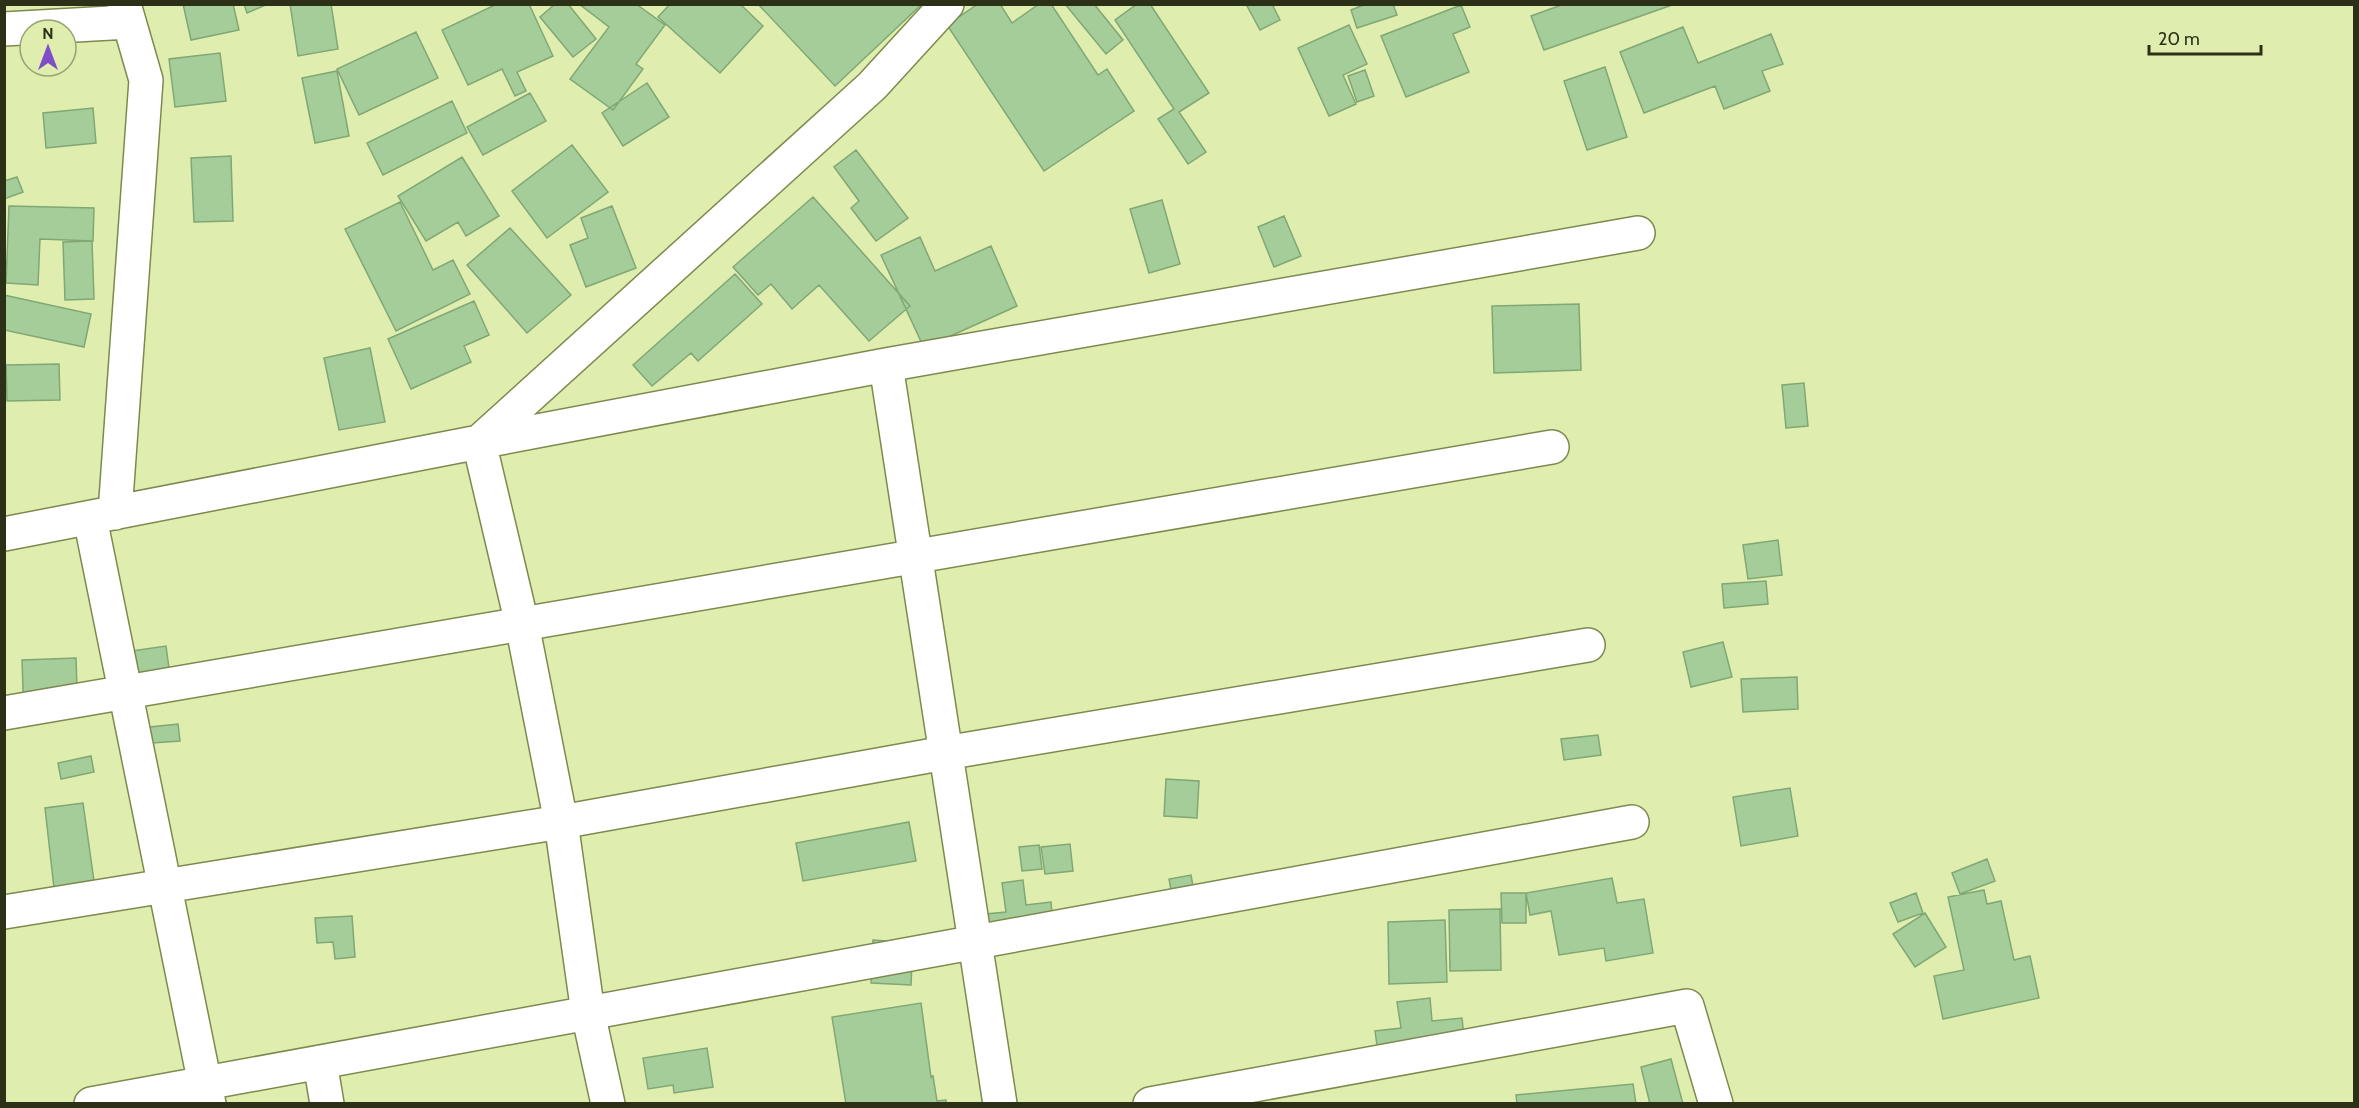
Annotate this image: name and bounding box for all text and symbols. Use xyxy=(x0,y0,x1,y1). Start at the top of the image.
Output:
north arrow xyxy=(18,18,78,78)
scale bar xyxy=(2149,18,2262,56)
text: N xyxy=(42,24,54,43)
text: 20 m xyxy=(2158,28,2200,50)

